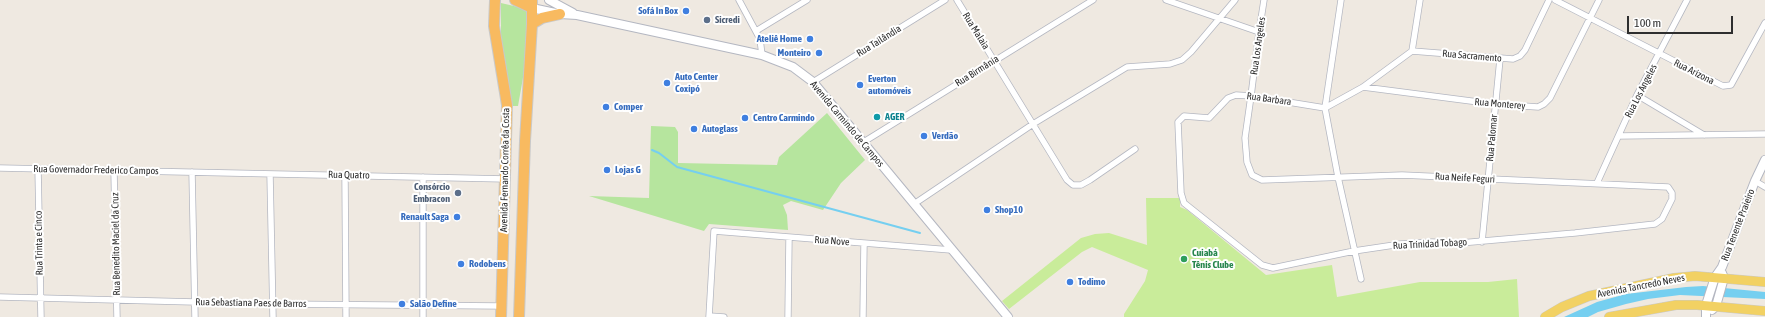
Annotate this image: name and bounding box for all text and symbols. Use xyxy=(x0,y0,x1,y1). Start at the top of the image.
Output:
place label: Sofá In Box xyxy=(638,5,678,17)
marker: Sofá In Box xyxy=(681,6,691,16)
scale bar xyxy=(1629,8,1735,34)
street label: Rua Malaia xyxy=(960,10,992,52)
place label: Sicredi xyxy=(715,14,740,26)
marker: Sicredi xyxy=(702,15,712,25)
street label: Rua Los Angeles xyxy=(1248,16,1268,76)
text: 100 m xyxy=(1634,16,1661,30)
street label: Rua Tailândia xyxy=(854,23,904,59)
place label: Ateliê Home xyxy=(757,33,802,45)
marker: Ateliê Home xyxy=(805,34,815,44)
place label: Monteiro xyxy=(777,47,811,59)
street label: Rua Sacramento xyxy=(1442,47,1502,65)
marker: Monteiro xyxy=(814,48,824,58)
street label: Rua Birmânia xyxy=(953,53,1001,89)
street label: Rua Arizona xyxy=(1672,57,1716,87)
street label: Rua Los Angeles xyxy=(1622,62,1660,120)
place label: Auto Center Coxipó xyxy=(675,71,718,94)
place label: Everton automóveis xyxy=(868,73,911,96)
marker: Auto Center Coxipó xyxy=(662,78,672,88)
street label: Avenida Carmindo de Campos xyxy=(808,79,886,169)
marker: Everton automóveis xyxy=(855,80,865,90)
street label: Rua Barbara xyxy=(1246,90,1292,108)
street label: Rua Monterey xyxy=(1474,96,1526,112)
place label: Comper xyxy=(614,101,643,113)
marker: Comper xyxy=(601,102,611,112)
street label: Avenida Fernando Corrêa da Costa xyxy=(498,108,512,232)
place label: AGER xyxy=(885,111,904,123)
place label: Centro Carmindo xyxy=(753,112,815,124)
marker: AGER xyxy=(872,112,882,122)
marker: Centro Carmindo xyxy=(740,113,750,123)
street label: Rua Palomar xyxy=(1484,114,1500,162)
place label: Autoglass xyxy=(702,123,738,135)
marker: Autoglass xyxy=(689,124,699,134)
place label: Verdão xyxy=(932,130,958,142)
marker: Verdão xyxy=(919,131,929,141)
street label: Rua Governador Frederico Campos xyxy=(33,163,159,177)
place label: Lojas G xyxy=(615,164,641,176)
marker: Lojas G xyxy=(602,165,612,175)
street label: Rua Quatro xyxy=(328,169,370,181)
street label: Rua Neife Feguri xyxy=(1435,170,1495,186)
place label: Consórcio Embracon xyxy=(413,181,450,204)
street label: Rua Tenente Praieiro xyxy=(1719,187,1757,263)
marker: Consórcio Embracon xyxy=(453,188,463,198)
street label: Rua Benedito Maciel da Cruz xyxy=(109,192,123,296)
place label: Shop10 xyxy=(995,204,1023,216)
marker: Shop10 xyxy=(982,205,992,215)
street label: Rua Trinta e Cinco xyxy=(32,211,46,275)
place label: Renault Saga xyxy=(401,211,449,223)
marker: Renault Saga xyxy=(452,212,462,222)
street label: Rua Nove xyxy=(814,234,850,248)
street label: Rua Trinidad Tobago xyxy=(1393,236,1467,252)
place label: Cuiabá Tênis Clube xyxy=(1192,247,1234,270)
marker: Cuiabá Tênis Clube xyxy=(1179,254,1189,264)
place label: Rodobens xyxy=(469,258,506,270)
marker: Rodobens xyxy=(456,259,466,269)
street label: Avenida Tancredo Neves xyxy=(1596,272,1686,300)
place label: Todimo xyxy=(1078,276,1105,288)
marker: Todimo xyxy=(1065,277,1075,287)
street label: Rua Sebastiana Paes de Barros xyxy=(195,296,307,310)
place label: Salão Define xyxy=(410,298,457,310)
marker: Salão Define xyxy=(397,299,407,309)

